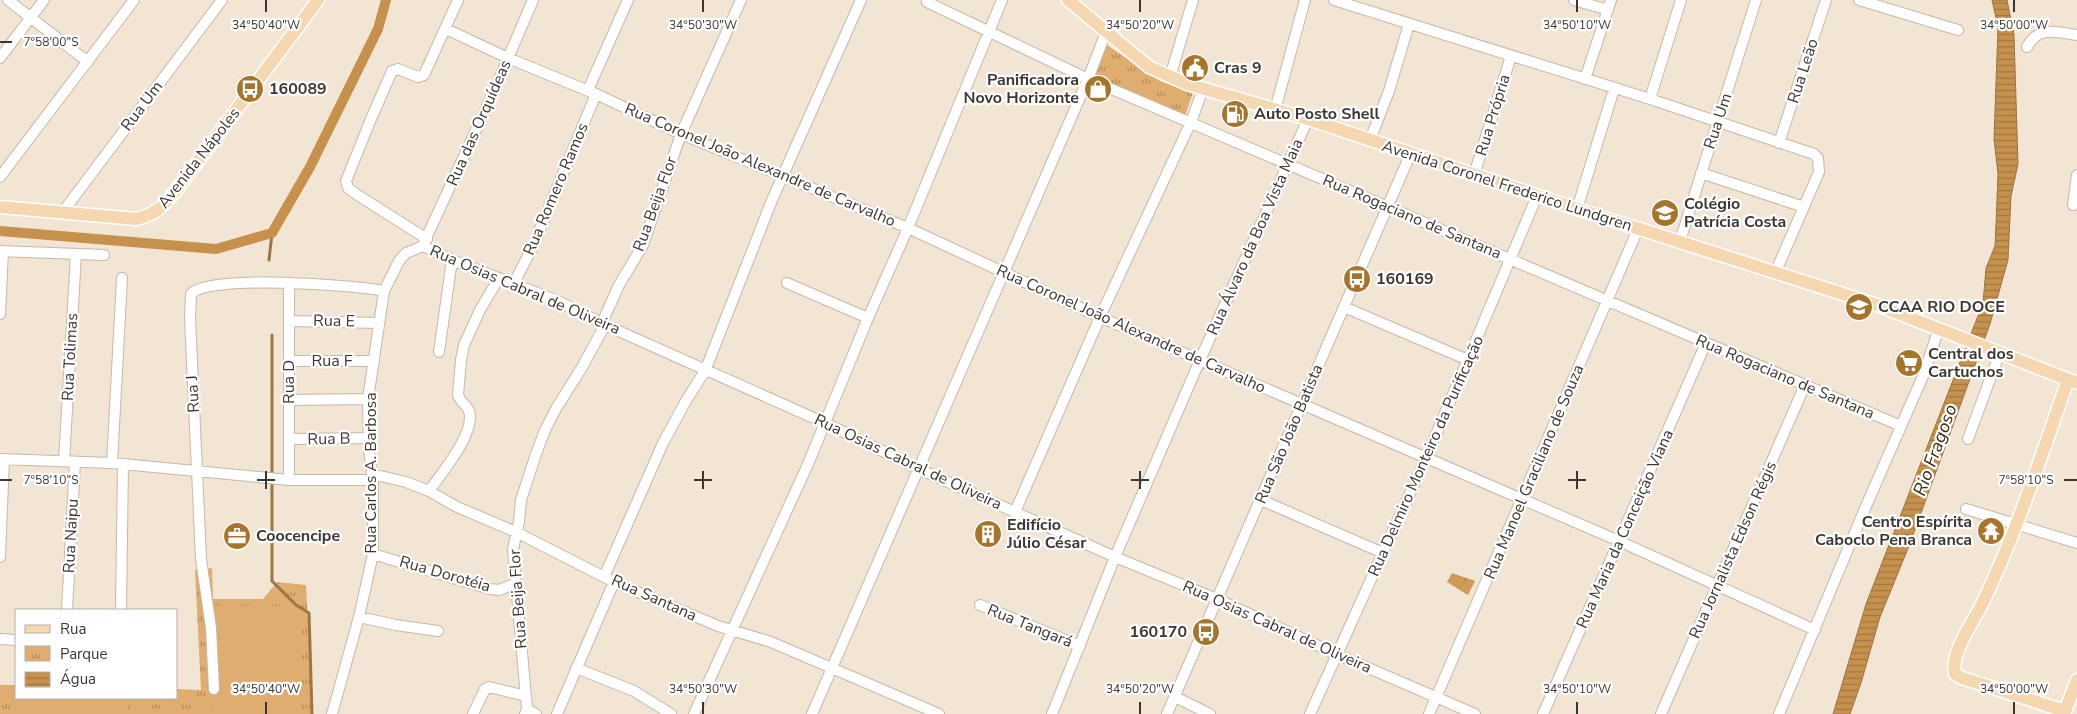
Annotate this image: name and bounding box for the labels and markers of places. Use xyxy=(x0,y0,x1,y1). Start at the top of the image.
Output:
public building icon: Cras 9 xyxy=(1180,53,1210,83)
place label: Cras 9 xyxy=(1214,57,1262,79)
place label: Panificadora Novo Horizonte xyxy=(963,69,1079,109)
bus stop icon: 160089 xyxy=(235,74,265,104)
shop icon: Panificadora Novo Horizonte xyxy=(1083,74,1113,104)
place label: 160089 xyxy=(269,78,327,100)
fuel station icon: Auto Posto Shell xyxy=(1220,99,1250,129)
place label: Auto Posto Shell xyxy=(1254,103,1380,125)
place label: Colégio Patrícia Costa xyxy=(1684,193,1786,233)
school or university icon: Colégio Patrícia Costa xyxy=(1650,198,1680,228)
bus stop icon: 160169 xyxy=(1342,264,1372,294)
place label: 160169 xyxy=(1376,268,1434,290)
school or university icon: CCAA RIO DOCE xyxy=(1844,292,1874,322)
place label: CCAA RIO DOCE xyxy=(1878,296,2005,318)
place label: Central dos Cartuchos xyxy=(1928,343,2014,383)
supermarket icon: Central dos Cartuchos xyxy=(1894,348,1924,378)
place label: Centro Espírita Caboclo Pena Branca xyxy=(1815,511,1972,551)
place label: Edifício Júlio César xyxy=(1006,514,1087,554)
temple icon: Centro Espírita Caboclo Pena Branca xyxy=(1976,516,2006,546)
building icon: Edifício Júlio César xyxy=(973,519,1003,549)
office icon: Coocencipe xyxy=(222,521,252,551)
place label: Coocencipe xyxy=(256,525,340,547)
bus stop icon: 160170 xyxy=(1191,617,1221,647)
place label: 160170 xyxy=(1129,621,1187,643)

